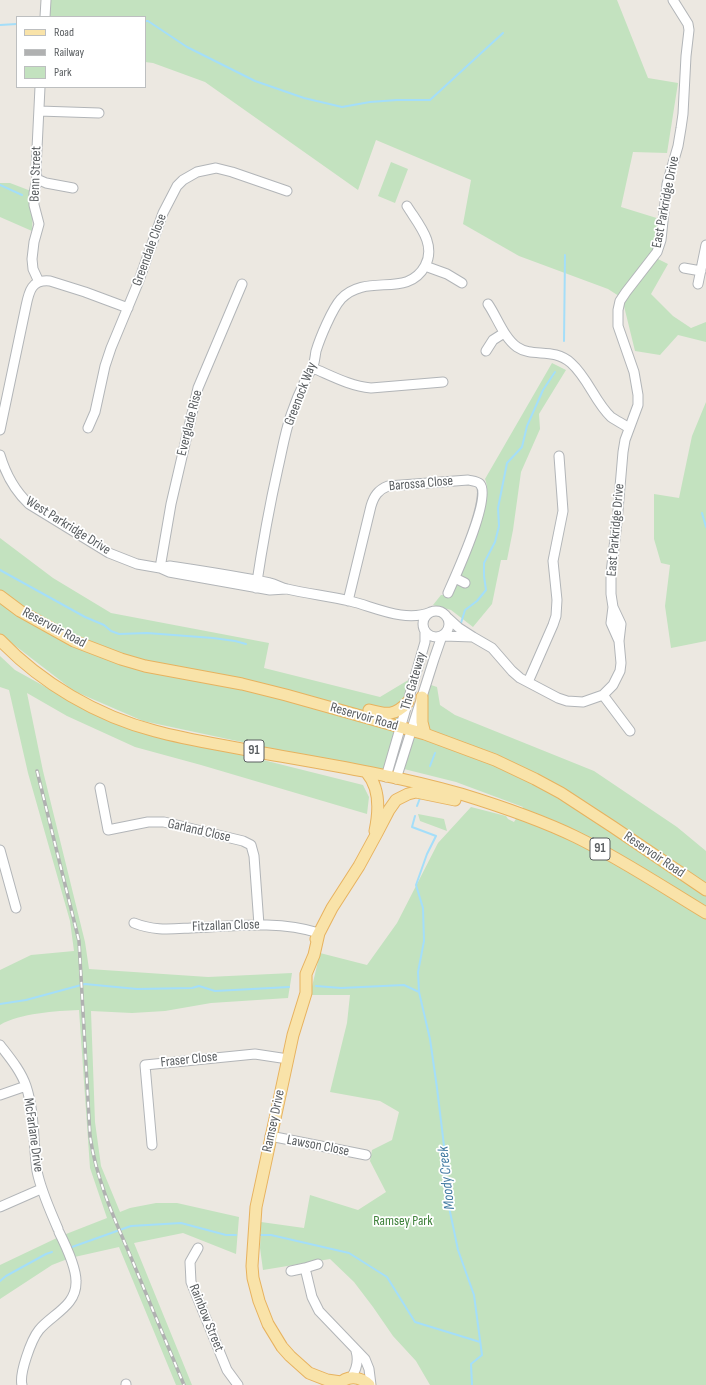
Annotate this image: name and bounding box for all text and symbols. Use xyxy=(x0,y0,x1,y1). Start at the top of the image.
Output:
legend xyxy=(16,16,146,88)
text: Road xyxy=(54,25,74,40)
text: Railway xyxy=(54,45,84,60)
text: Park xyxy=(54,65,72,80)
street label: Benn Street xyxy=(27,146,45,202)
street label: East Parkridge Drive xyxy=(649,155,683,249)
street label: Greendale Close xyxy=(129,212,171,288)
street label: Greenock Way xyxy=(281,360,321,428)
street label: Everglade Rise xyxy=(174,388,206,458)
street label: Barossa Close xyxy=(388,473,454,495)
street label: East Parkridge Drive xyxy=(604,483,628,577)
street label: West Parkridge Drive xyxy=(23,493,113,559)
street label: Reservoir Road xyxy=(19,604,89,652)
street label: The Gateway xyxy=(398,650,430,712)
street label: Reservoir Road xyxy=(328,699,400,735)
road number: 91 xyxy=(244,740,264,762)
street label: Garland Close xyxy=(166,816,232,846)
street label: Reservoir Road xyxy=(620,828,688,882)
road number: 91 xyxy=(590,838,610,860)
street label: Fitzallan Close xyxy=(192,916,260,936)
street label: Fraser Close xyxy=(160,1049,218,1071)
street label: Ramsey Drive xyxy=(259,1088,289,1154)
street label: McFarlane Drive xyxy=(19,1097,47,1173)
street label: Lawson Close xyxy=(285,1132,351,1160)
water label: Moody Creek xyxy=(435,1146,459,1210)
park label: Ramsey Park xyxy=(373,1213,433,1229)
street label: Rainbow Street xyxy=(185,1282,227,1354)

